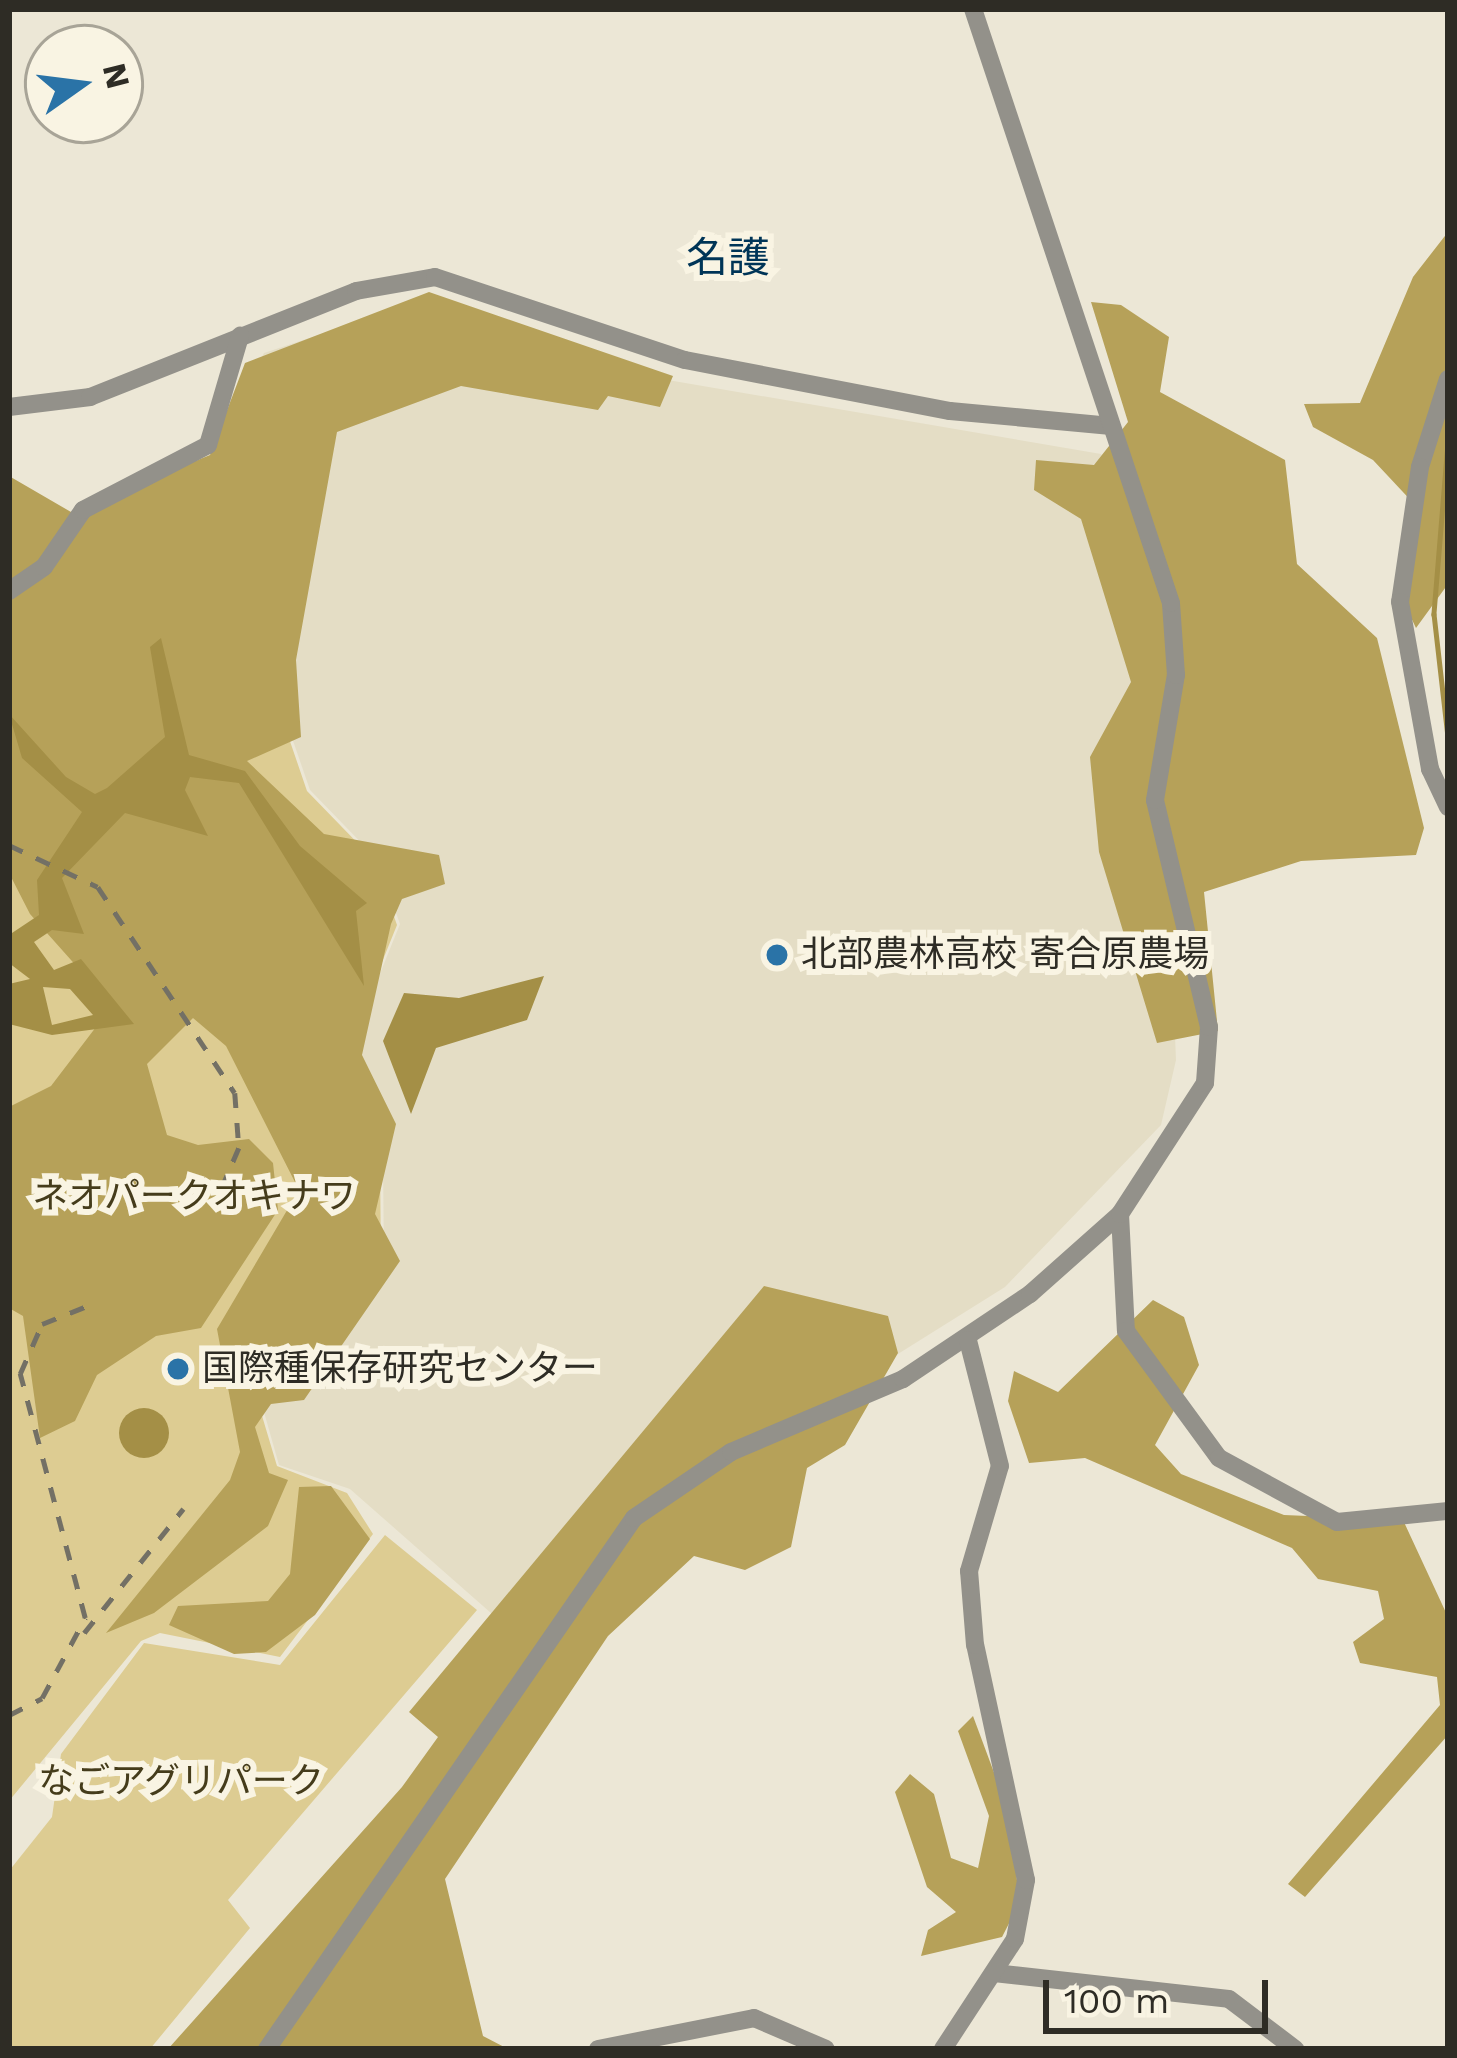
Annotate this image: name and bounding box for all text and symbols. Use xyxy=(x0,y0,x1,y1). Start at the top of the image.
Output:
north arrow xyxy=(24,24,144,144)
text: N xyxy=(95,59,138,92)
district label: 名護 xyxy=(686,233,770,283)
place label: 北部農林高校 寄合原農場 xyxy=(801,933,1209,977)
marker: 北部農林高校 寄合原農場 xyxy=(764,942,790,968)
park label: ネオパークオキナワ xyxy=(32,1175,356,1219)
place label: 国際種保存研究センター xyxy=(202,1347,598,1391)
marker: 国際種保存研究センター xyxy=(165,1356,191,1382)
park label: なごアグリパーク xyxy=(37,1760,325,1804)
scale bar xyxy=(1049,1956,1274,2030)
text: 100 m xyxy=(1064,1980,1169,2022)

